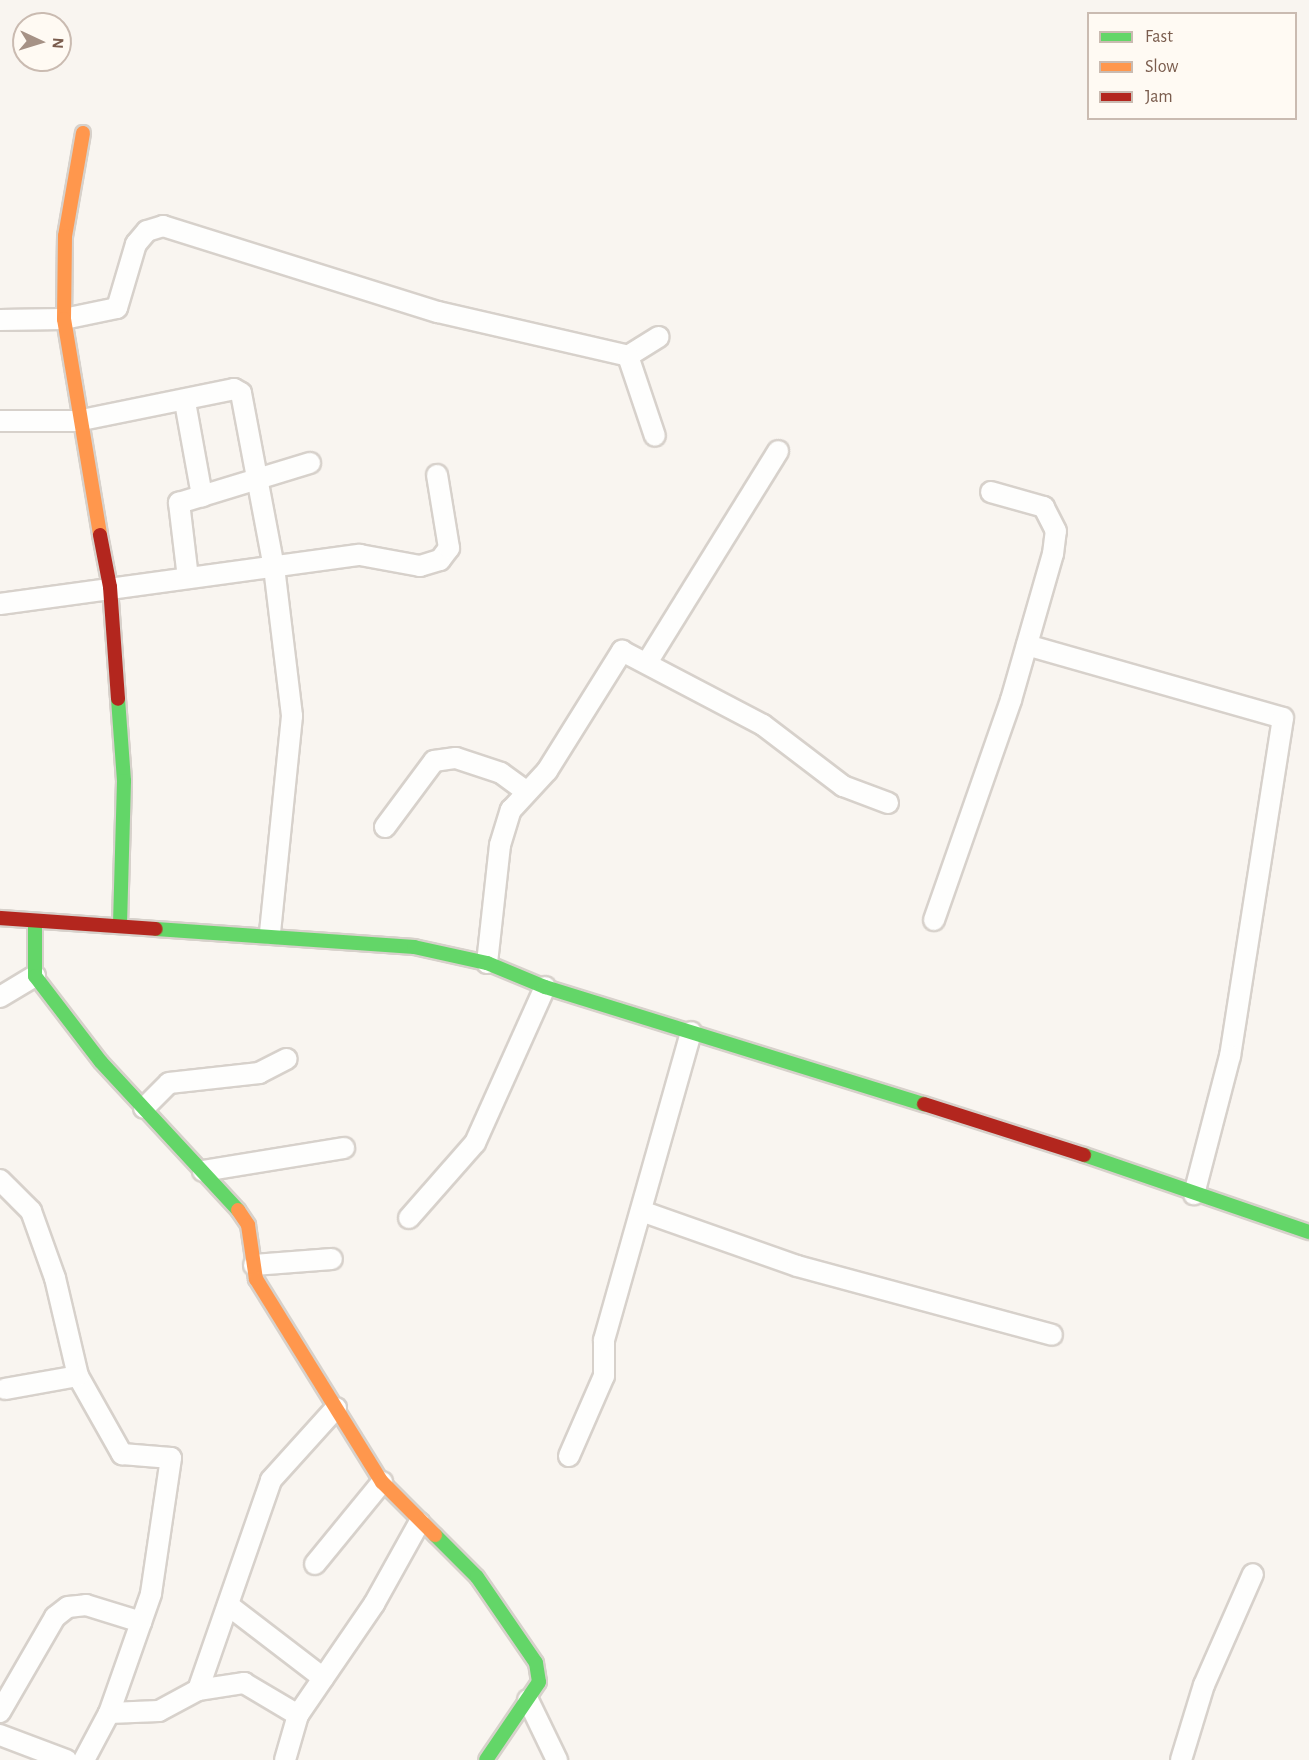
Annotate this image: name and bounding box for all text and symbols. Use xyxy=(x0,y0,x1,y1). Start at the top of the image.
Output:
north arrow xyxy=(12,12,72,72)
legend xyxy=(1087,12,1297,120)
text: Fast xyxy=(1145,28,1173,46)
text: N xyxy=(50,37,66,49)
text: Slow xyxy=(1145,58,1178,76)
text: Jam xyxy=(1145,88,1173,106)

